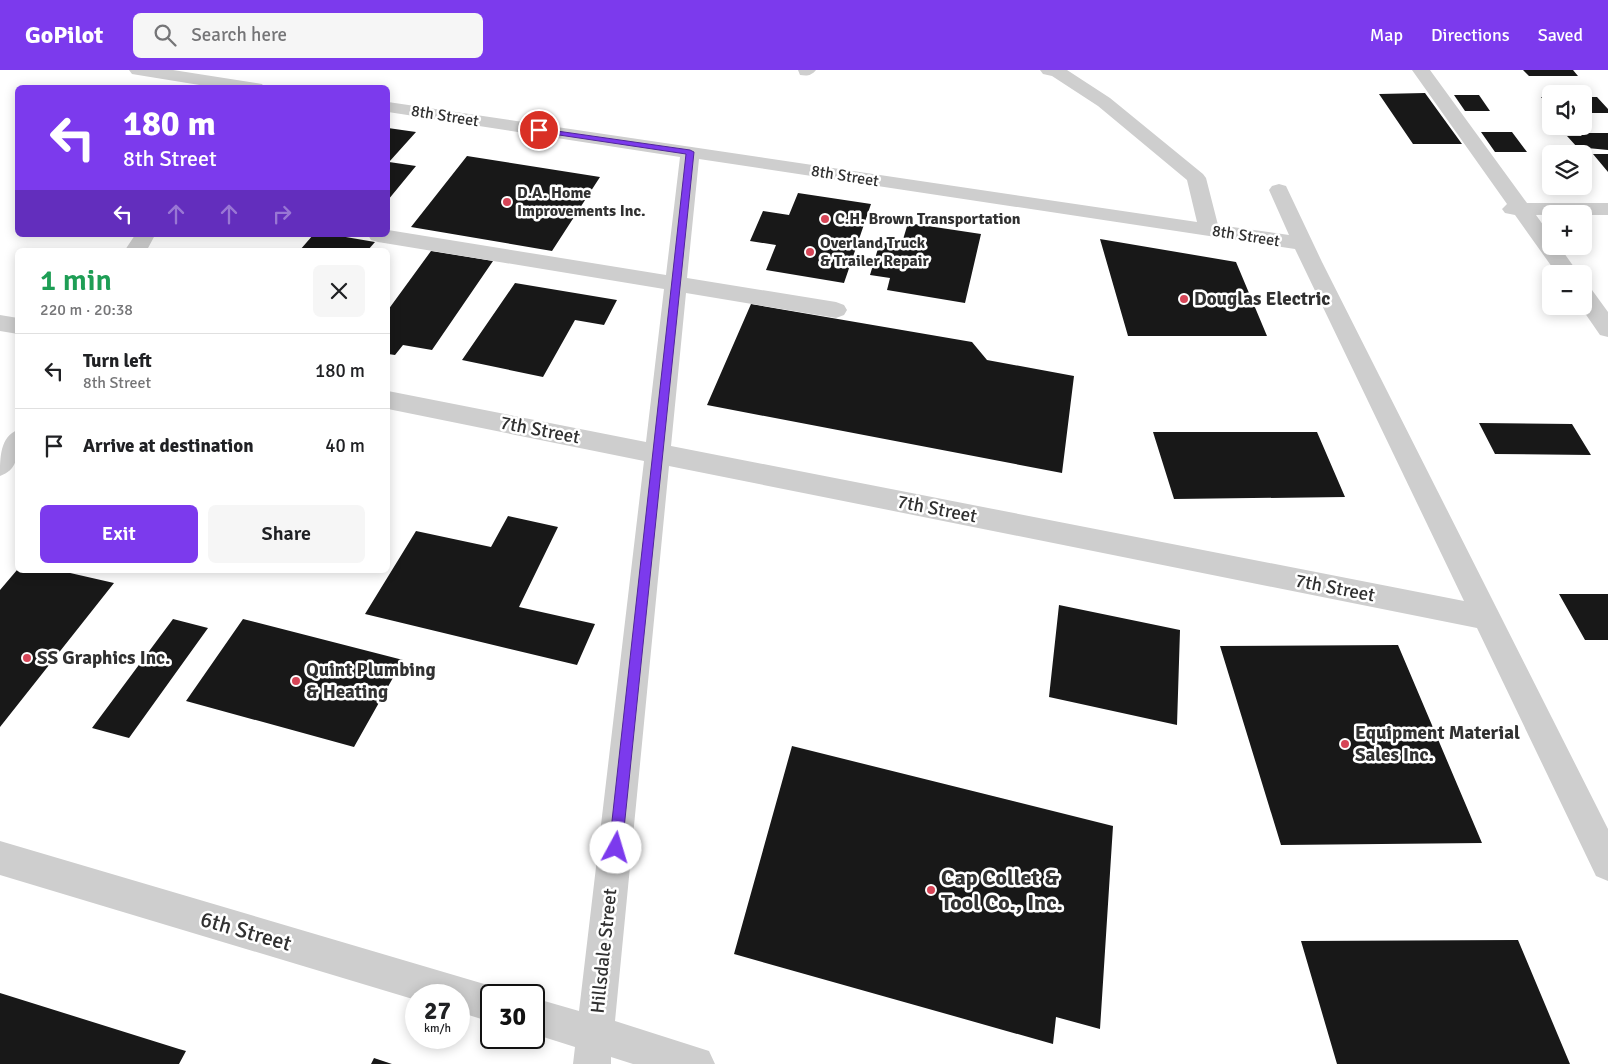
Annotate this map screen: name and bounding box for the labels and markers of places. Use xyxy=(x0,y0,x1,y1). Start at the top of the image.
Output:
pin xyxy=(518,109,560,151)
place label: D.A. Home Improvements Inc. xyxy=(517,183,646,221)
marker: D.A. Home Improvements Inc. xyxy=(501,196,513,208)
place label: C.H. Brown Transportation xyxy=(835,209,1021,229)
marker: C.H. Brown Transportation xyxy=(819,213,831,225)
place label: Overland Truck & Trailer Repair xyxy=(820,233,930,271)
marker: Overland Truck & Trailer Repair xyxy=(804,246,816,258)
place label: Douglas Electric xyxy=(1194,287,1330,311)
marker: Douglas Electric xyxy=(1178,293,1190,305)
place label: SS Graphics Inc. xyxy=(37,646,171,670)
marker: SS Graphics Inc. xyxy=(21,652,33,664)
place label: Quint Plumbing & Heating xyxy=(306,658,436,704)
marker: Quint Plumbing & Heating xyxy=(290,675,302,687)
place label: Equipment Material Sales Inc. xyxy=(1355,721,1520,767)
marker: Equipment Material Sales Inc. xyxy=(1339,738,1351,750)
place label: Cap Collet & Tool Co., Inc. xyxy=(941,864,1063,916)
marker: Cap Collet & Tool Co., Inc. xyxy=(925,884,937,896)

